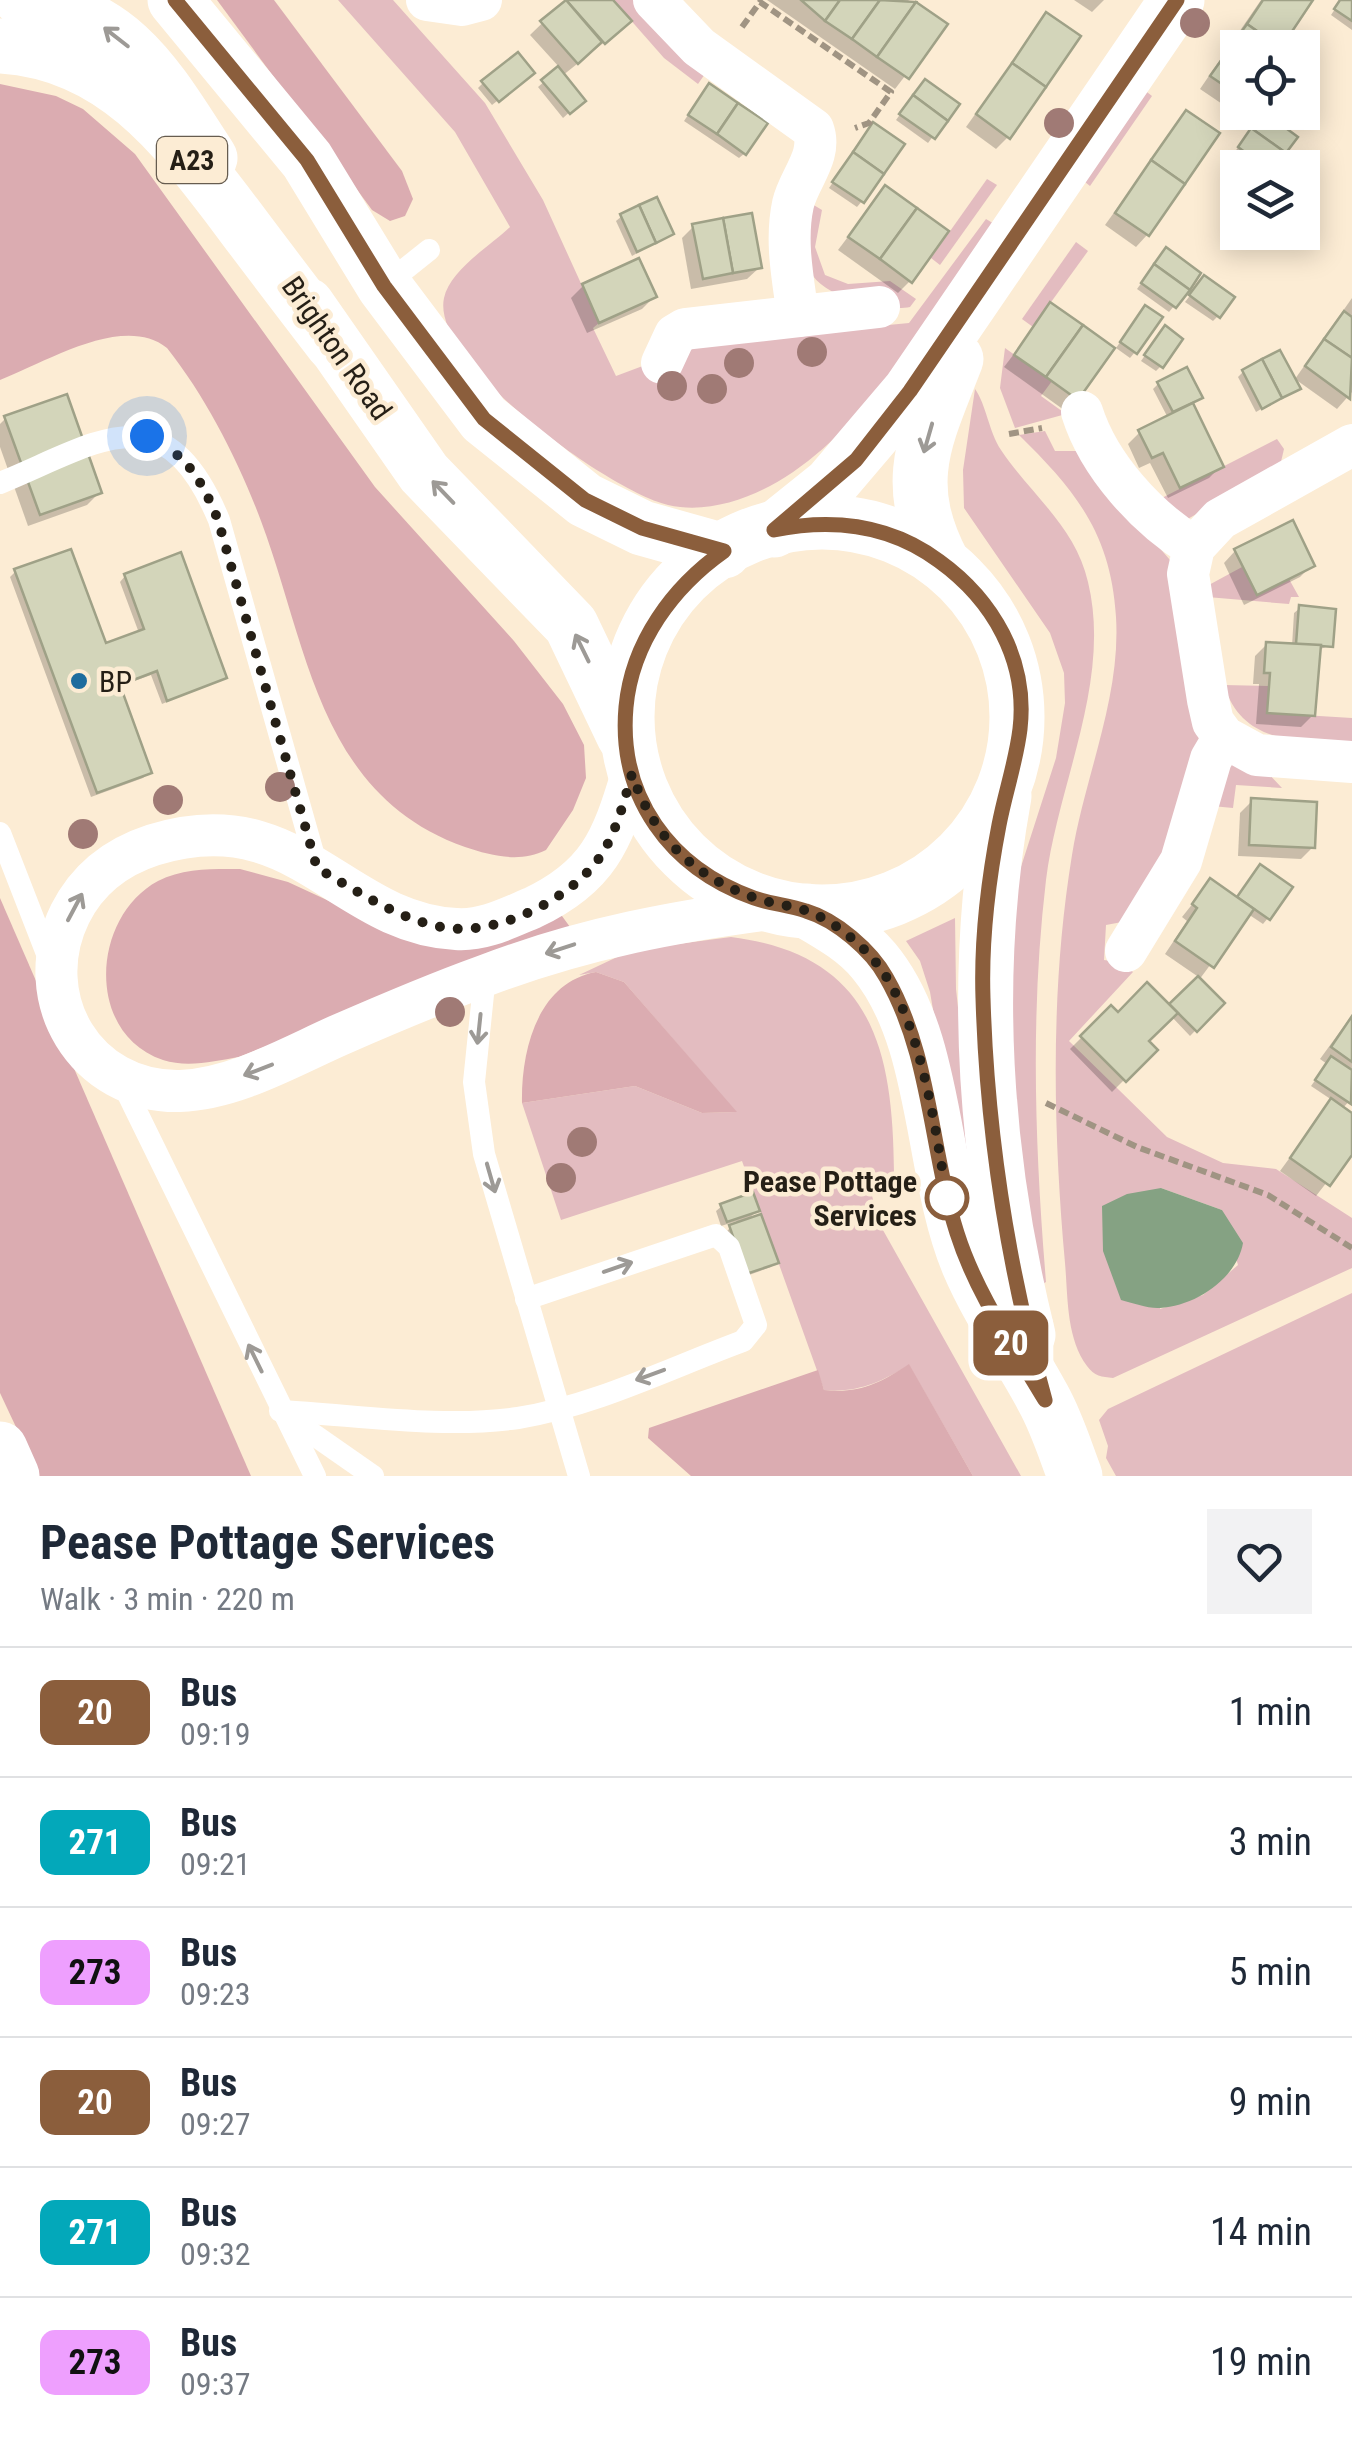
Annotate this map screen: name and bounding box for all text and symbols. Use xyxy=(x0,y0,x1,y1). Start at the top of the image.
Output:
one-way arrow xyxy=(103,27,130,48)
map controls xyxy=(1220,30,1320,250)
button: locate xyxy=(1220,30,1320,130)
road number: A23 xyxy=(157,137,227,183)
button: layers xyxy=(1220,150,1320,250)
street label: Brighton Road xyxy=(275,270,399,426)
your location xyxy=(122,411,172,461)
one-way arrow xyxy=(917,422,936,454)
one-way arrow xyxy=(432,481,456,505)
one-way arrow xyxy=(572,634,591,663)
place label: BP xyxy=(99,664,132,699)
marker: BP xyxy=(68,670,90,692)
one-way arrow xyxy=(65,893,85,922)
one-way arrow xyxy=(544,942,576,960)
one-way arrow xyxy=(470,1012,489,1044)
one-way arrow xyxy=(243,1062,274,1080)
one-way arrow xyxy=(483,1162,501,1193)
place label: Pease Pottage Services xyxy=(743,1164,917,1233)
marker: Pease Pottage Services xyxy=(926,1177,968,1219)
one-way arrow xyxy=(602,1257,633,1275)
line badge: 20 xyxy=(966,1310,1056,1376)
text: 20 xyxy=(993,1323,1029,1364)
one-way arrow xyxy=(244,1344,263,1374)
one-way arrow xyxy=(635,1367,666,1385)
button: heart xyxy=(1207,1509,1312,1614)
text: Pease Pottage Services xyxy=(40,1514,495,1571)
text: Walk · 3 min · 220 m xyxy=(40,1580,295,1618)
text: Bus xyxy=(180,1671,237,1715)
text: 1 min xyxy=(1229,1690,1312,1734)
text: 20 xyxy=(77,1692,113,1733)
text: 09:19 xyxy=(180,1715,251,1753)
text: Bus xyxy=(180,1801,237,1845)
text: 3 min xyxy=(1229,1820,1312,1864)
text: 271 xyxy=(68,1822,122,1863)
text: 09:21 xyxy=(180,1845,251,1883)
text: Bus xyxy=(180,1931,237,1975)
text: 5 min xyxy=(1229,1950,1312,1994)
text: 273 xyxy=(68,1952,122,1993)
text: 09:23 xyxy=(180,1975,251,2013)
text: Bus xyxy=(180,2061,237,2105)
text: 9 min xyxy=(1229,2080,1312,2124)
text: 20 xyxy=(77,2082,113,2123)
text: 09:27 xyxy=(180,2105,251,2143)
text: Bus xyxy=(180,2191,237,2235)
text: 14 min xyxy=(1210,2210,1312,2254)
text: 271 xyxy=(68,2212,122,2253)
text: 09:32 xyxy=(180,2235,251,2273)
text: Bus xyxy=(180,2321,237,2365)
text: 19 min xyxy=(1210,2340,1312,2384)
text: 273 xyxy=(68,2342,122,2383)
text: 09:37 xyxy=(180,2365,251,2403)

